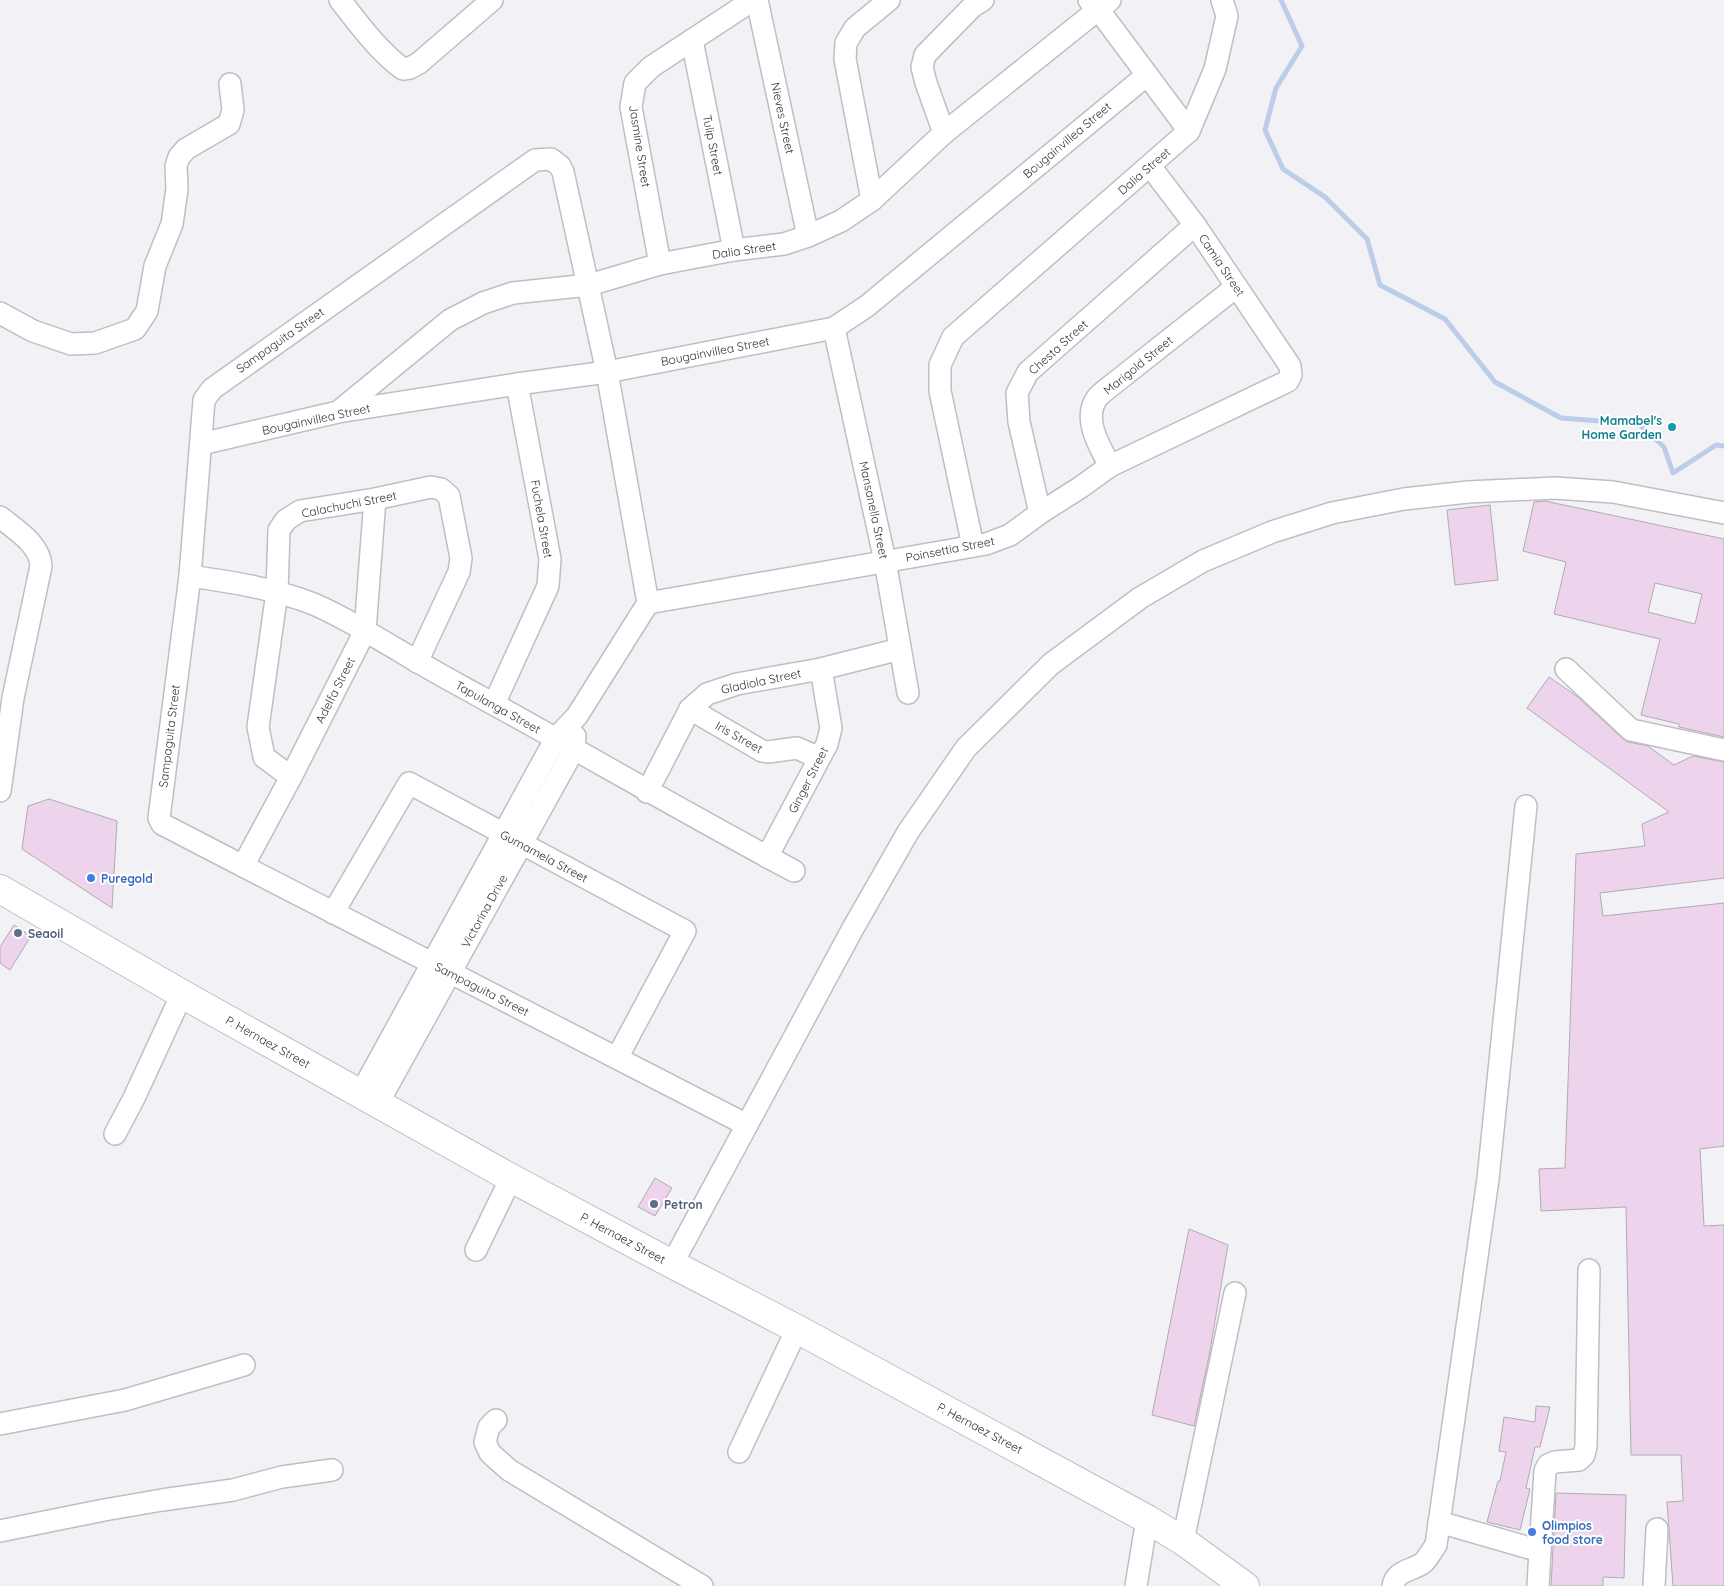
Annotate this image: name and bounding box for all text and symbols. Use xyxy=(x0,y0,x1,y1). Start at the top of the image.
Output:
street label: Nieves Street xyxy=(768,81,798,155)
street label: Bougainvillea Street xyxy=(1020,99,1114,181)
street label: Jasmine Street xyxy=(626,104,654,188)
street label: Tulip Street xyxy=(700,113,726,177)
street label: Dalia Street xyxy=(1115,144,1173,198)
street label: Camia Street xyxy=(1196,231,1248,299)
street label: Dalia Street xyxy=(711,238,777,262)
street label: Sampaguita Street xyxy=(233,304,327,376)
street label: Chesta Street xyxy=(1025,317,1091,377)
street label: Marigold Street xyxy=(1100,332,1176,398)
street label: Bougainvillea Street xyxy=(659,333,771,369)
street label: Bougainvillea Street xyxy=(260,400,372,438)
place label: Mamabel's Home Garden xyxy=(1582,413,1662,442)
marker: Mamabel's Home Garden xyxy=(1666,421,1678,433)
street label: Mansanella Street xyxy=(856,460,892,560)
street label: Fuchela Street xyxy=(528,479,556,559)
street label: Calachuchi Street xyxy=(300,487,398,521)
street label: Poinsettia Street xyxy=(904,533,996,565)
street label: Adelfa Street xyxy=(312,654,358,726)
street label: Gladiola Street xyxy=(720,665,802,697)
street label: Tapulanga Street xyxy=(453,677,543,737)
street label: Sampaguita Street xyxy=(155,684,183,788)
street label: Iris Street xyxy=(713,718,765,756)
street label: Ginger Street xyxy=(785,744,831,816)
street label: Gumamela Street xyxy=(498,827,590,885)
place label: Puregold xyxy=(101,871,153,886)
street label: Victorina Drive xyxy=(458,871,510,950)
marker: Puregold xyxy=(85,872,97,884)
place label: Seaoil xyxy=(28,926,63,941)
marker: Seaoil xyxy=(12,927,24,939)
street label: Sampaguita Street xyxy=(432,959,532,1019)
street label: P. Hernaez Street xyxy=(223,1013,313,1071)
place label: Petron xyxy=(664,1197,703,1212)
marker: Petron xyxy=(648,1198,660,1210)
street label: P. Hernaez Street xyxy=(578,1209,668,1267)
street label: P. Hernaez Street xyxy=(935,1399,1025,1457)
place label: Olimpios food store xyxy=(1542,1518,1603,1547)
marker: Olimpios food store xyxy=(1526,1526,1538,1538)

